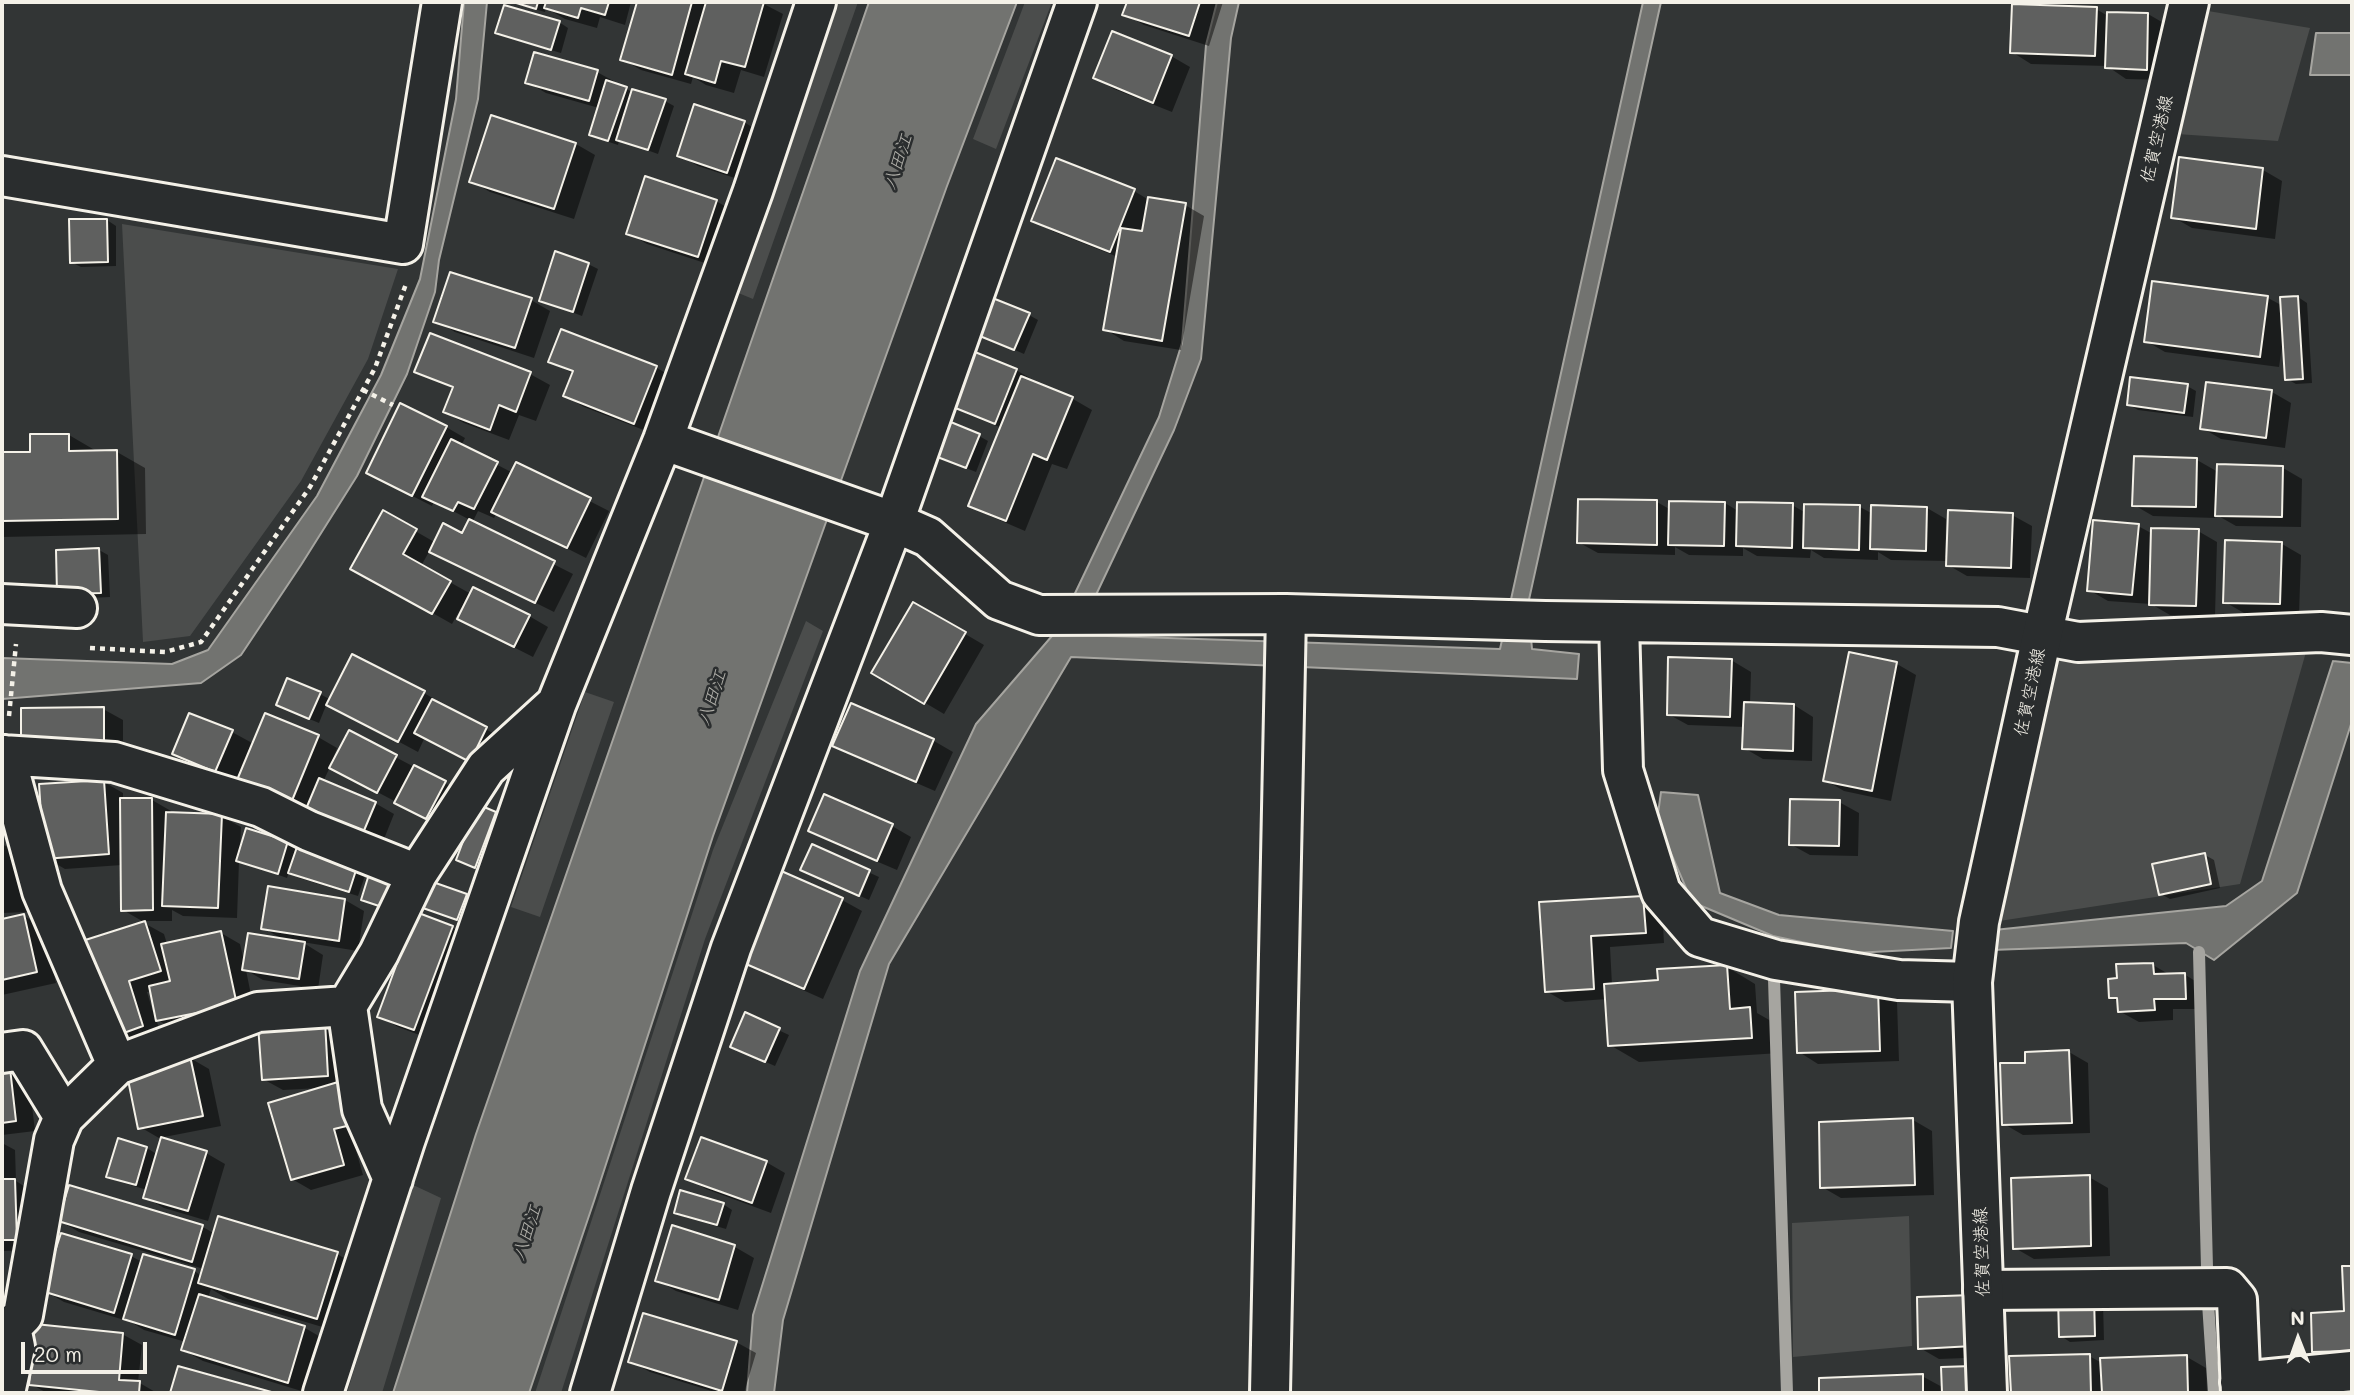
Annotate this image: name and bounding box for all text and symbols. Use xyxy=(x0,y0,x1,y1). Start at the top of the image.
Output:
street label: 佐賀空港線 xyxy=(2136,93,2178,185)
water label: 八田江 xyxy=(878,131,918,193)
street label: 佐賀空港線 xyxy=(2010,646,2050,738)
water label: 八田江 xyxy=(692,667,732,729)
water label: 八田江 xyxy=(507,1202,547,1264)
street label: 佐賀空港線 xyxy=(1970,1207,1994,1297)
north arrow xyxy=(2263,1304,2333,1374)
text: N xyxy=(2290,1305,2305,1330)
scale bar xyxy=(24,1328,150,1372)
text: 20 m xyxy=(34,1340,82,1367)

